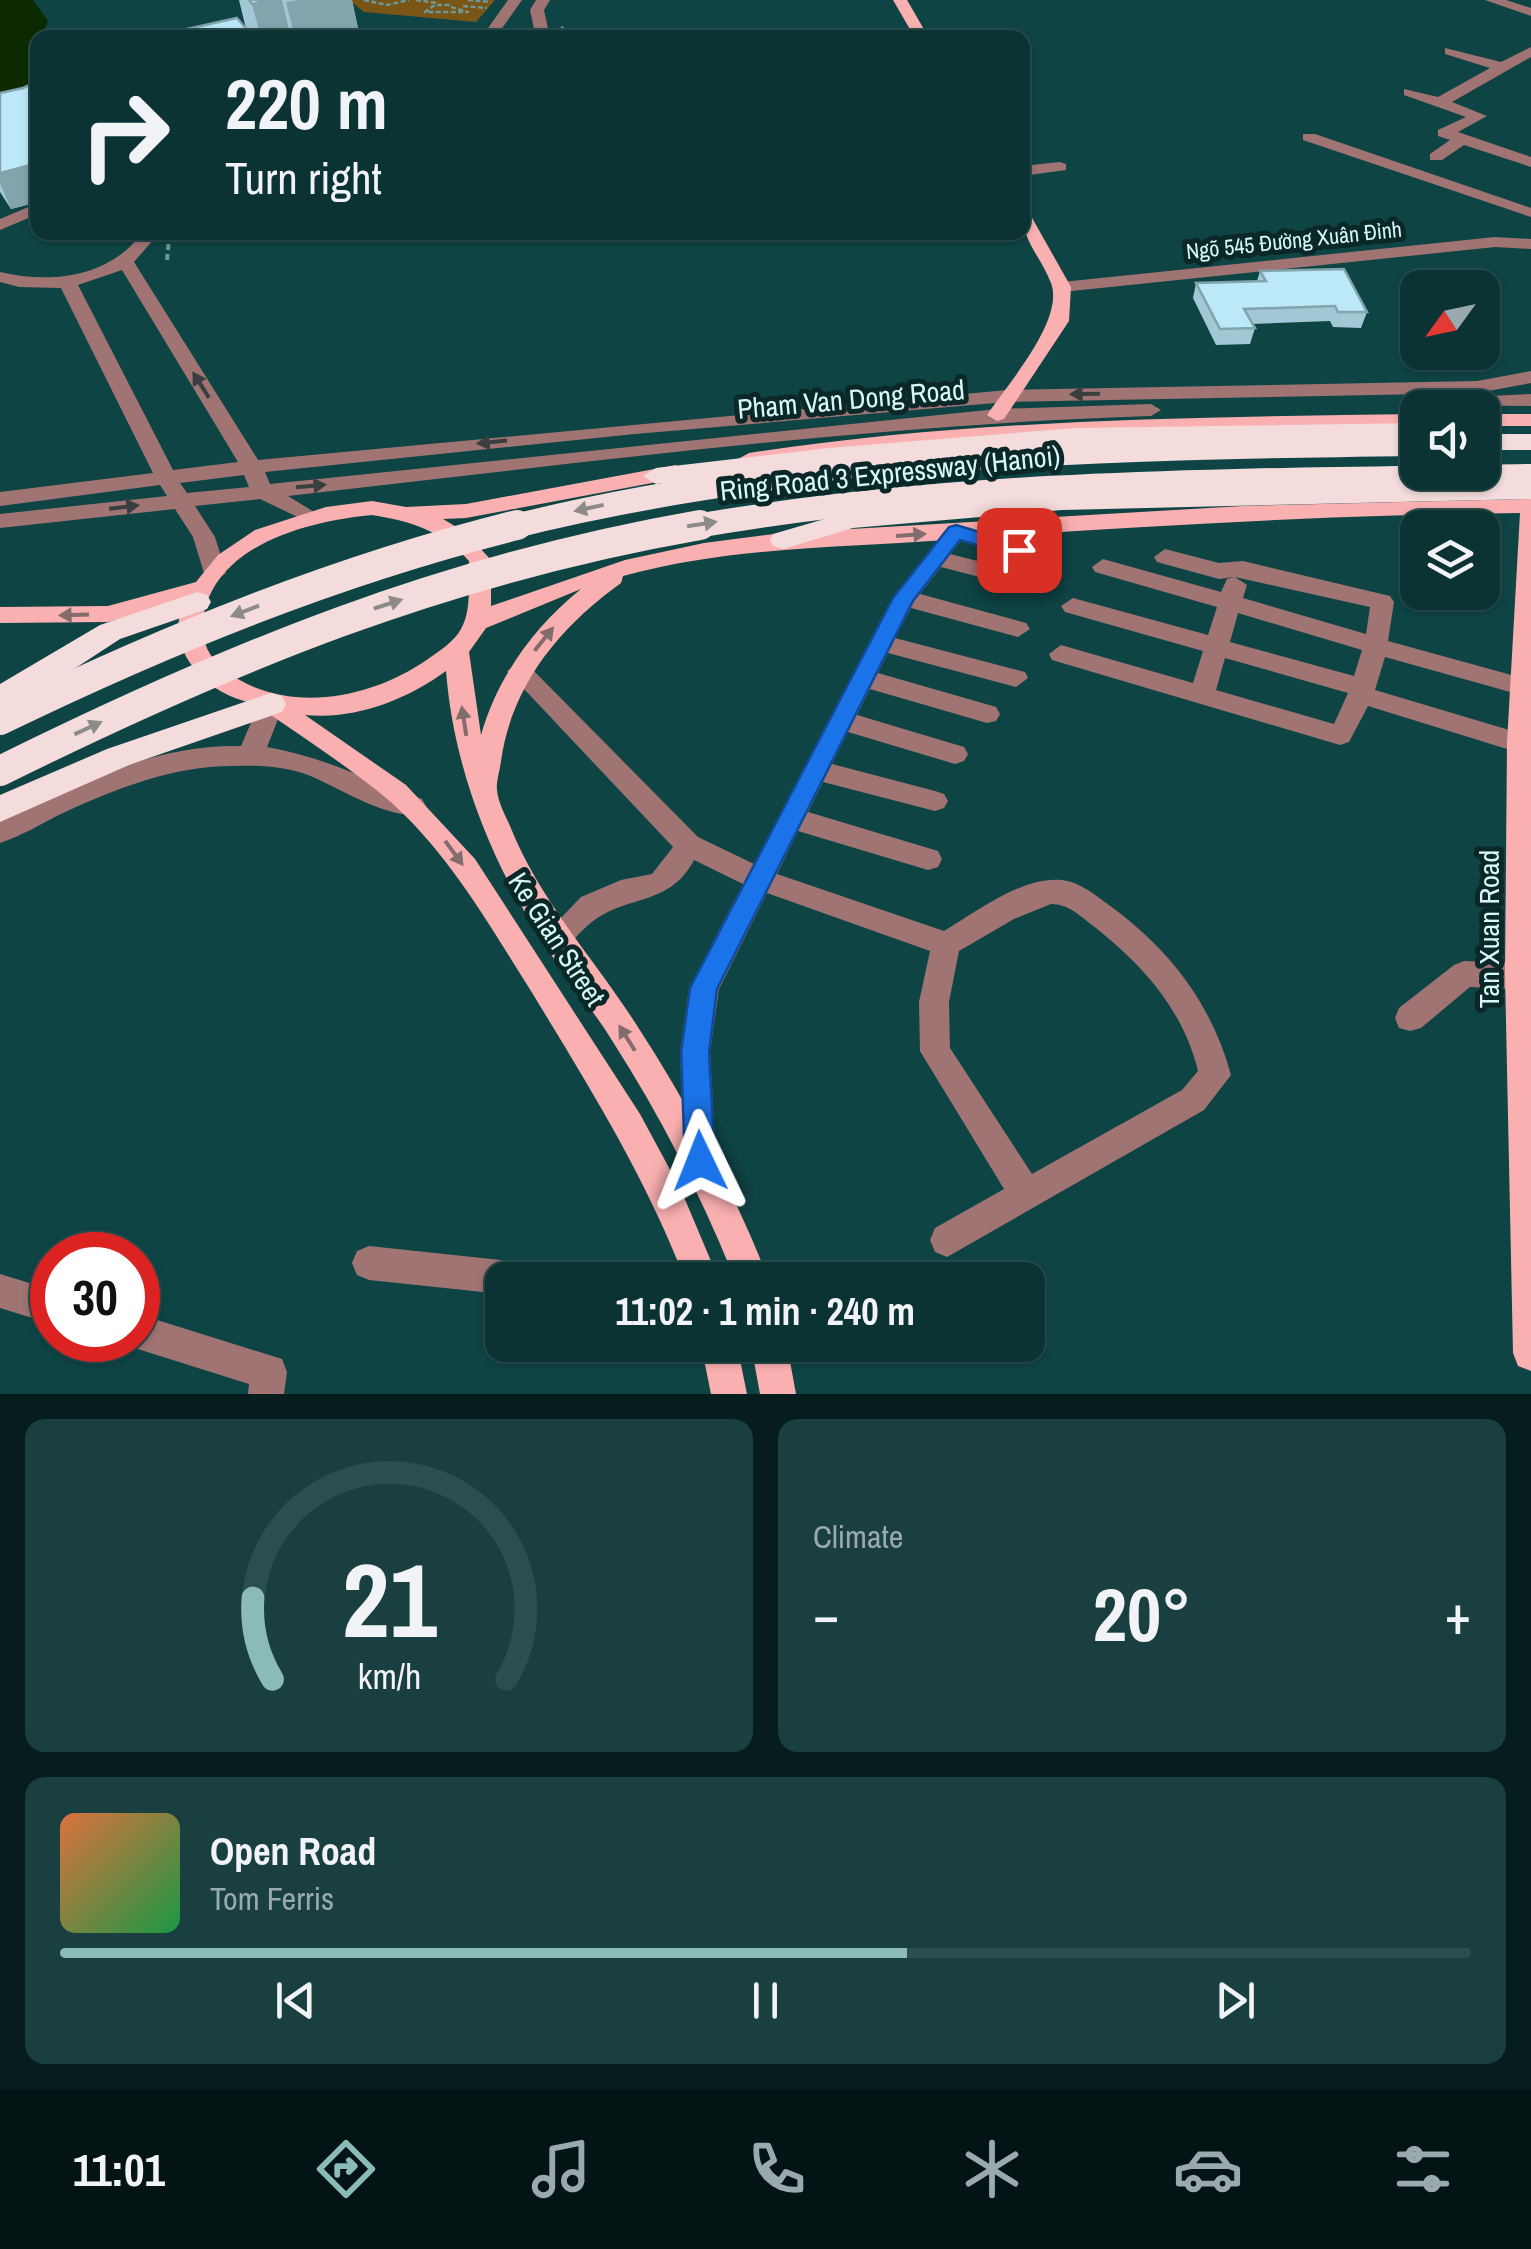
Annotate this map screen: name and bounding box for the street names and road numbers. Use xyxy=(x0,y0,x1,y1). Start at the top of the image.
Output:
street label: Ngõ 545 Đường Xuân Đỉnh xyxy=(1185,214,1403,266)
street label: Pham Van Dong Road xyxy=(736,370,966,428)
street label: Ring Road 3 Expressway (Hanoi) xyxy=(718,436,1062,510)
street label: Tan Xuan Road xyxy=(1470,850,1508,1008)
street label: Ke Gian Street xyxy=(500,865,614,1013)

